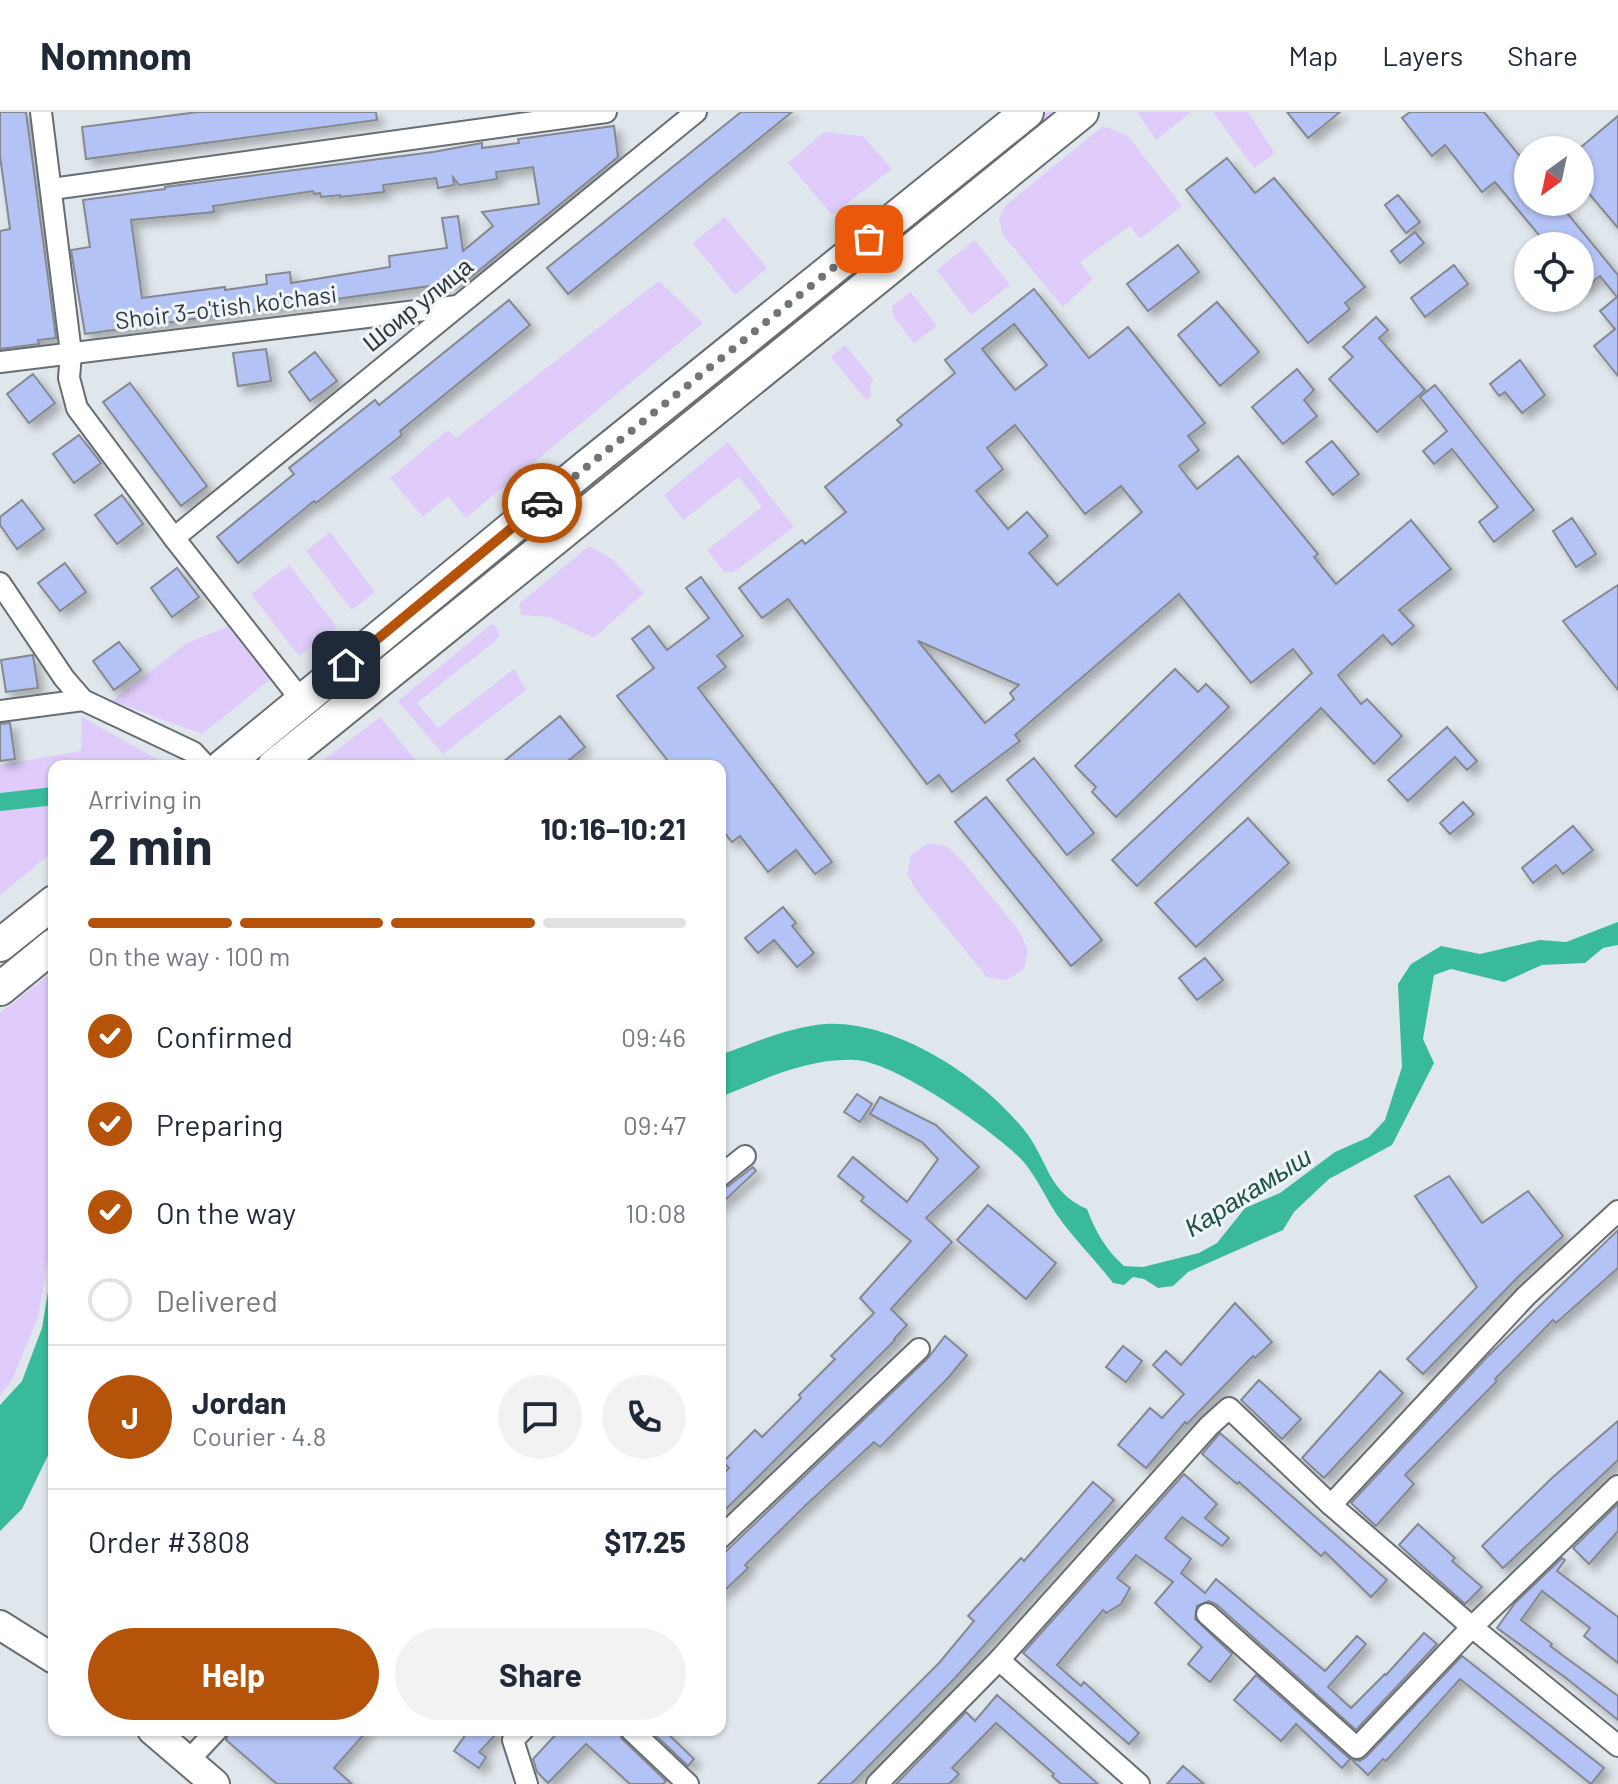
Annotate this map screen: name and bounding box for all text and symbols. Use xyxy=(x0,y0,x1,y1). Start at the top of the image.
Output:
text: Nomnom xyxy=(40,32,192,78)
text: Map xyxy=(1288,38,1338,72)
text: Layers xyxy=(1382,38,1463,72)
text: Share xyxy=(1507,38,1578,72)
north arrow xyxy=(1514,136,1594,216)
map controls xyxy=(1514,136,1594,312)
pin xyxy=(835,205,903,273)
icon: bag xyxy=(847,217,891,261)
button: locate xyxy=(1514,232,1594,312)
street label: Шоир улица xyxy=(356,250,478,357)
street label: Shoir 3-o'tish ko'chasi xyxy=(113,279,338,334)
courier xyxy=(502,463,582,543)
icon: car xyxy=(520,481,564,525)
pin xyxy=(312,631,380,699)
icon: home xyxy=(324,643,368,687)
text: Arriving in xyxy=(88,783,202,814)
text: 10:16–10:21 xyxy=(540,810,686,846)
text: 2 min xyxy=(88,813,213,875)
text: On the way · 100 m xyxy=(88,940,290,971)
icon: check xyxy=(88,1014,132,1058)
text: Confirmed xyxy=(156,1018,293,1054)
text: 09:46 xyxy=(621,1021,686,1052)
icon: check xyxy=(88,1102,132,1146)
text: Preparing xyxy=(156,1106,283,1142)
text: 09:47 xyxy=(623,1109,686,1140)
water label: Каракамыш xyxy=(1178,1139,1317,1242)
icon: check xyxy=(88,1190,132,1234)
text: On the way xyxy=(156,1194,296,1230)
text: 10:08 xyxy=(625,1197,686,1228)
text: Delivered xyxy=(156,1282,278,1318)
button: chat xyxy=(498,1375,582,1459)
button: phone xyxy=(602,1375,686,1459)
text: Jordan xyxy=(192,1384,287,1420)
text: J xyxy=(121,1399,139,1435)
text: Courier · 4.8 xyxy=(192,1420,326,1451)
text: Order #3808 xyxy=(88,1523,250,1559)
text: $17.25 xyxy=(604,1523,686,1559)
button: Help xyxy=(88,1628,379,1720)
button: Share xyxy=(395,1628,686,1720)

